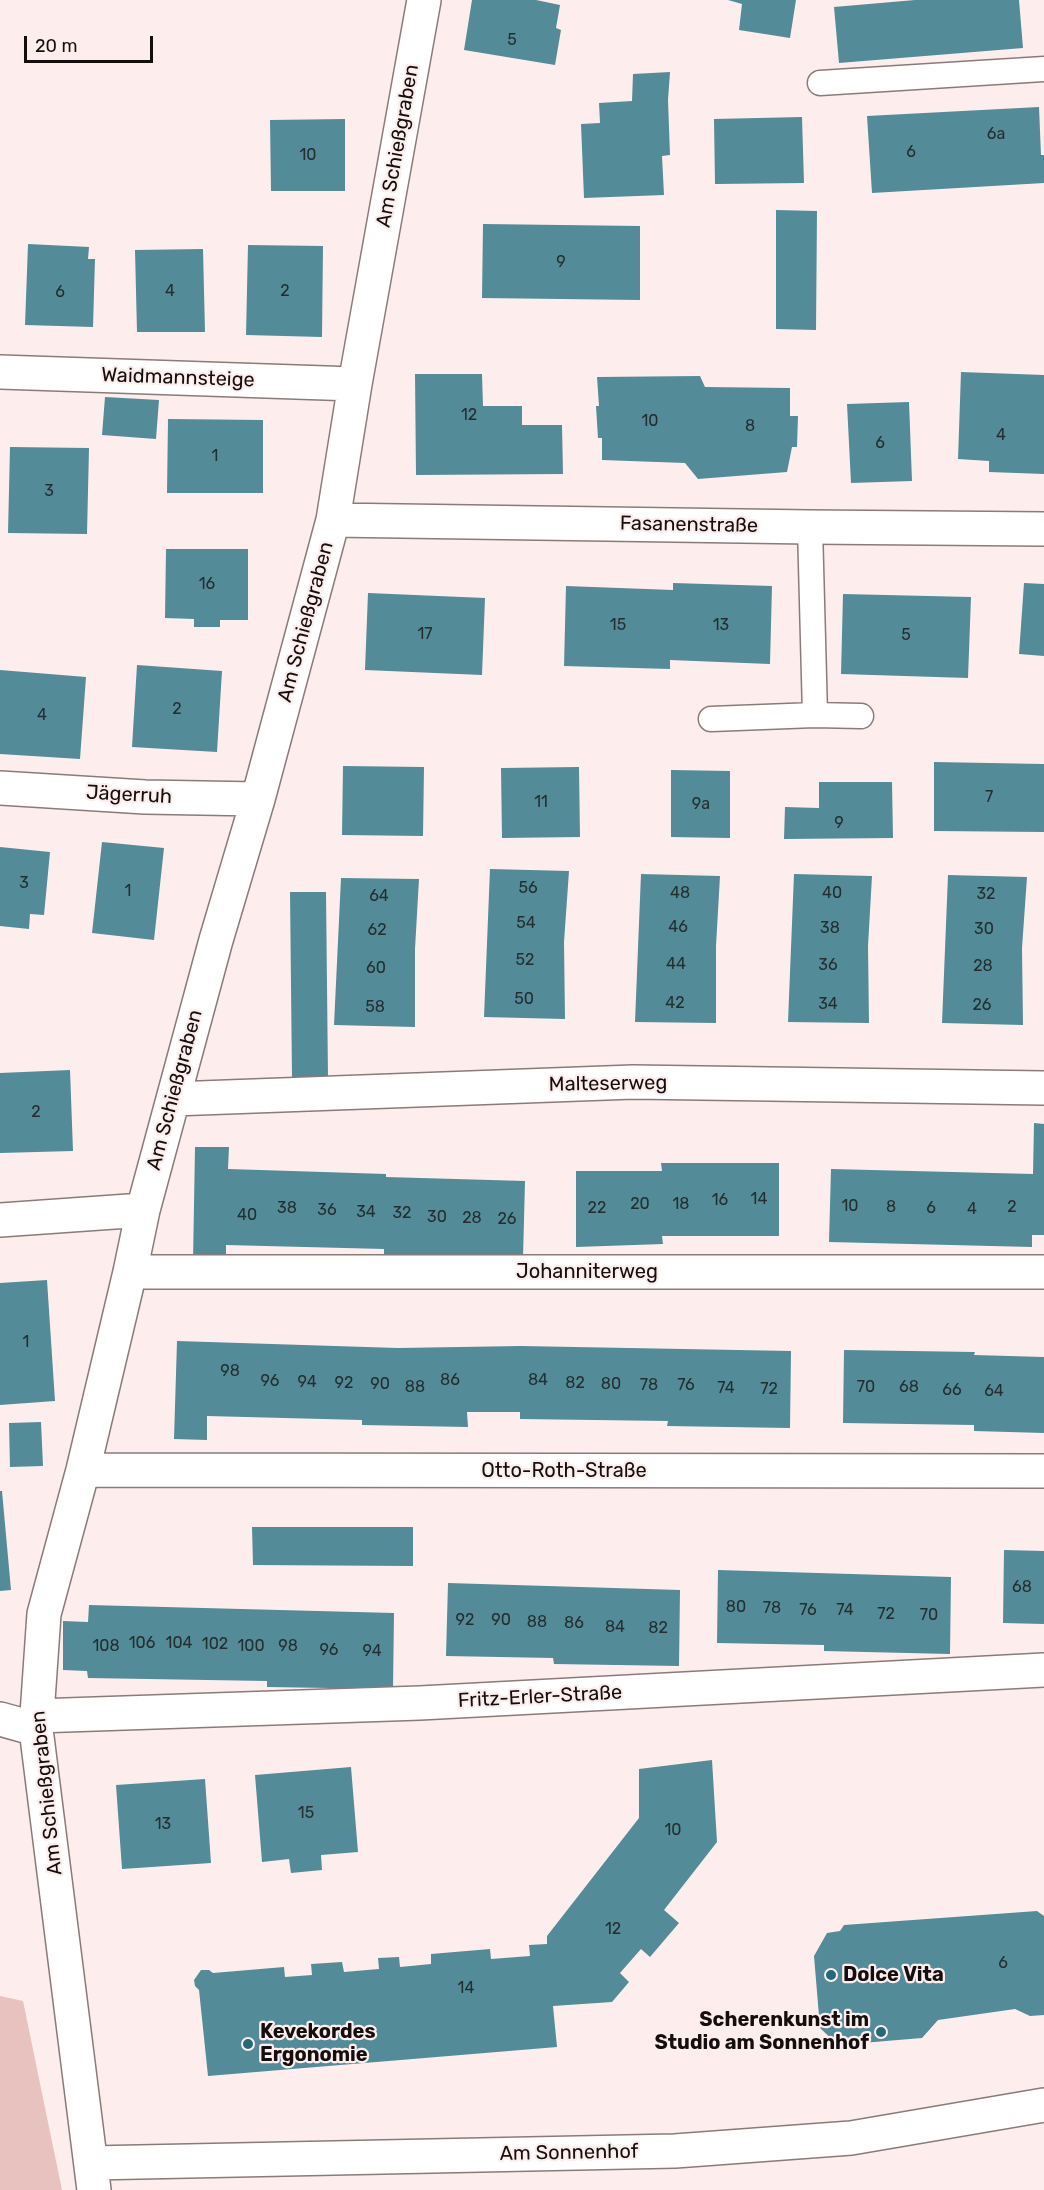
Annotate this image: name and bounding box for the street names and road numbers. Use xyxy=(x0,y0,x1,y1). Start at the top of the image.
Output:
street label: Am Schießgraben xyxy=(372,63,424,229)
street label: Waidmannsteige xyxy=(101,363,255,393)
street label: Fasanenstraße xyxy=(620,512,758,538)
street label: Am Schießgraben xyxy=(273,539,339,705)
street label: Jägerruh xyxy=(85,781,173,809)
street label: Am Schießgraben xyxy=(142,1007,208,1173)
street label: Malteserweg xyxy=(548,1071,668,1097)
street label: Johanniterweg xyxy=(516,1260,658,1284)
street label: Otto-Roth-Straße xyxy=(481,1459,647,1483)
street label: Fritz-Erler-Straße xyxy=(457,1681,623,1713)
street label: Am Schießgraben xyxy=(26,1710,68,1876)
street label: Am Sonnenhof xyxy=(499,2140,639,2166)

